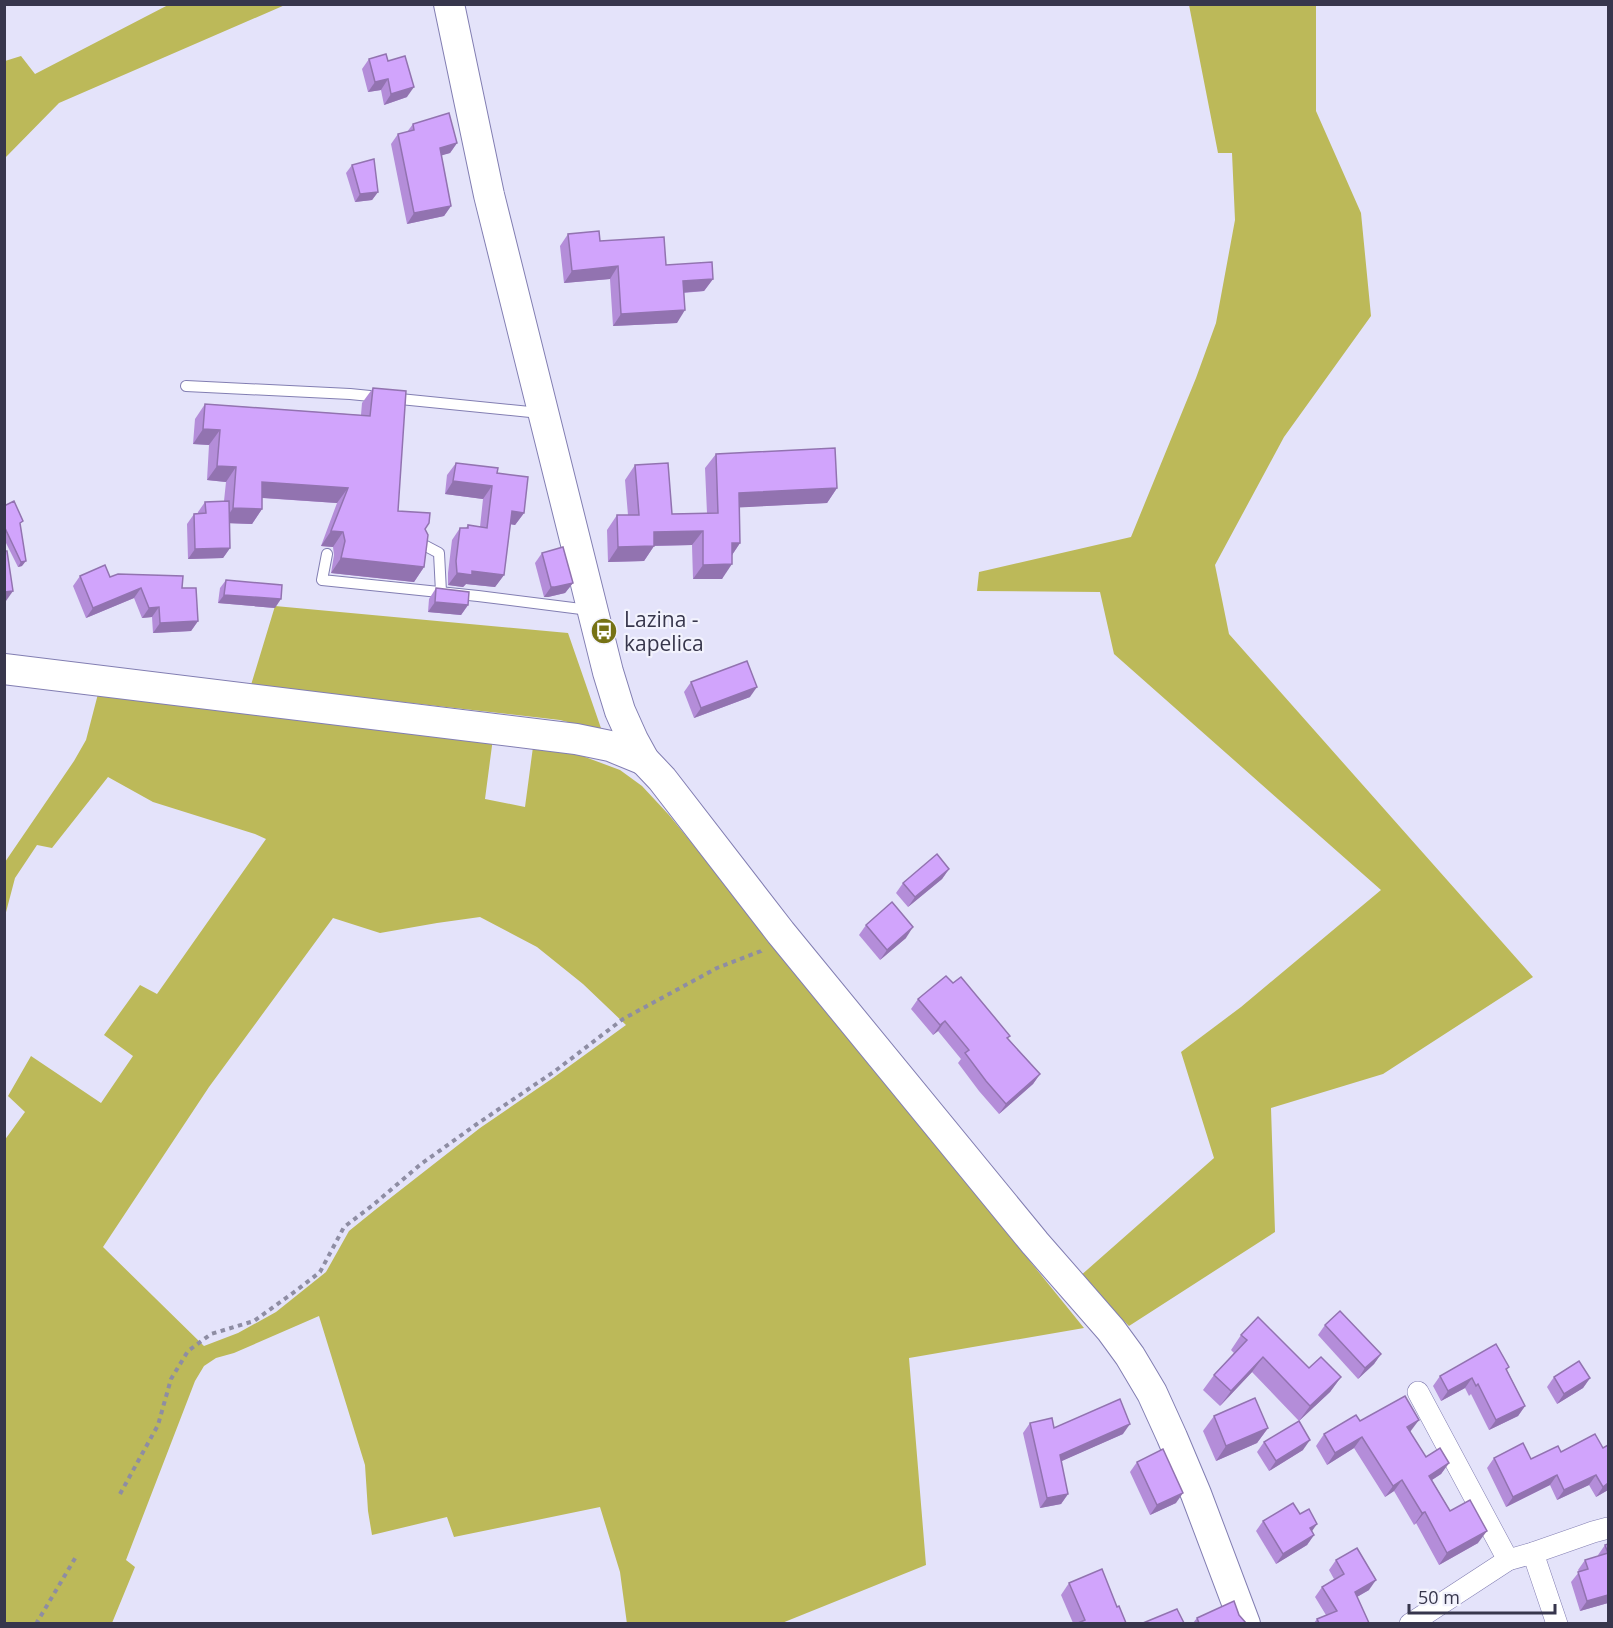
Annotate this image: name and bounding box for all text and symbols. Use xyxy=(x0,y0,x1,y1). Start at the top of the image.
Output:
place label: Lazina - kapelica xyxy=(624,605,704,657)
bus stop icon: Lazina - kapelica xyxy=(589,616,619,646)
scale bar xyxy=(1409,1577,1554,1615)
text: 50 m xyxy=(1418,1585,1460,1609)

